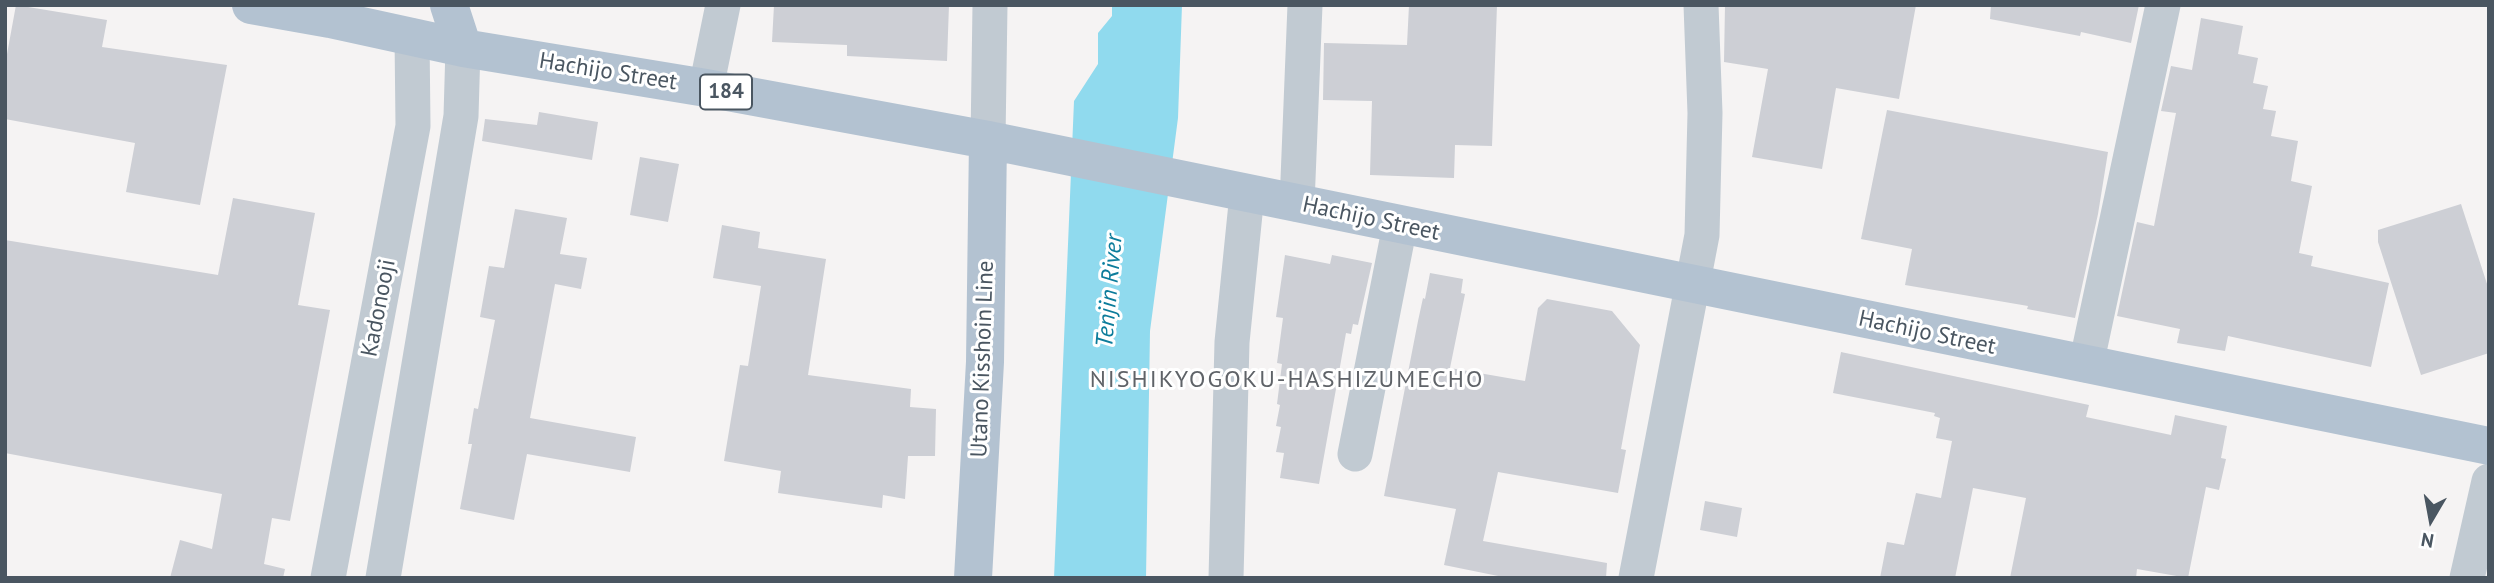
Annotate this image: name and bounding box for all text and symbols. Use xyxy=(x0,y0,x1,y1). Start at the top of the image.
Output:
street label: Hachijo Street xyxy=(537,47,679,97)
road number: 184 xyxy=(700,74,752,110)
street label: Hachijo Street xyxy=(1300,191,1442,247)
water label: Tenjin River xyxy=(1091,233,1129,349)
street label: Kadonooji xyxy=(356,257,402,359)
street label: Utano Kisshoin Line xyxy=(966,260,1000,458)
street label: Hachijo Street xyxy=(1856,305,1998,361)
district label: NISHIKYOGOKU-HASHIZUMECHO xyxy=(1093,366,1481,394)
north arrow xyxy=(2396,485,2466,555)
text: N xyxy=(2419,528,2436,554)

